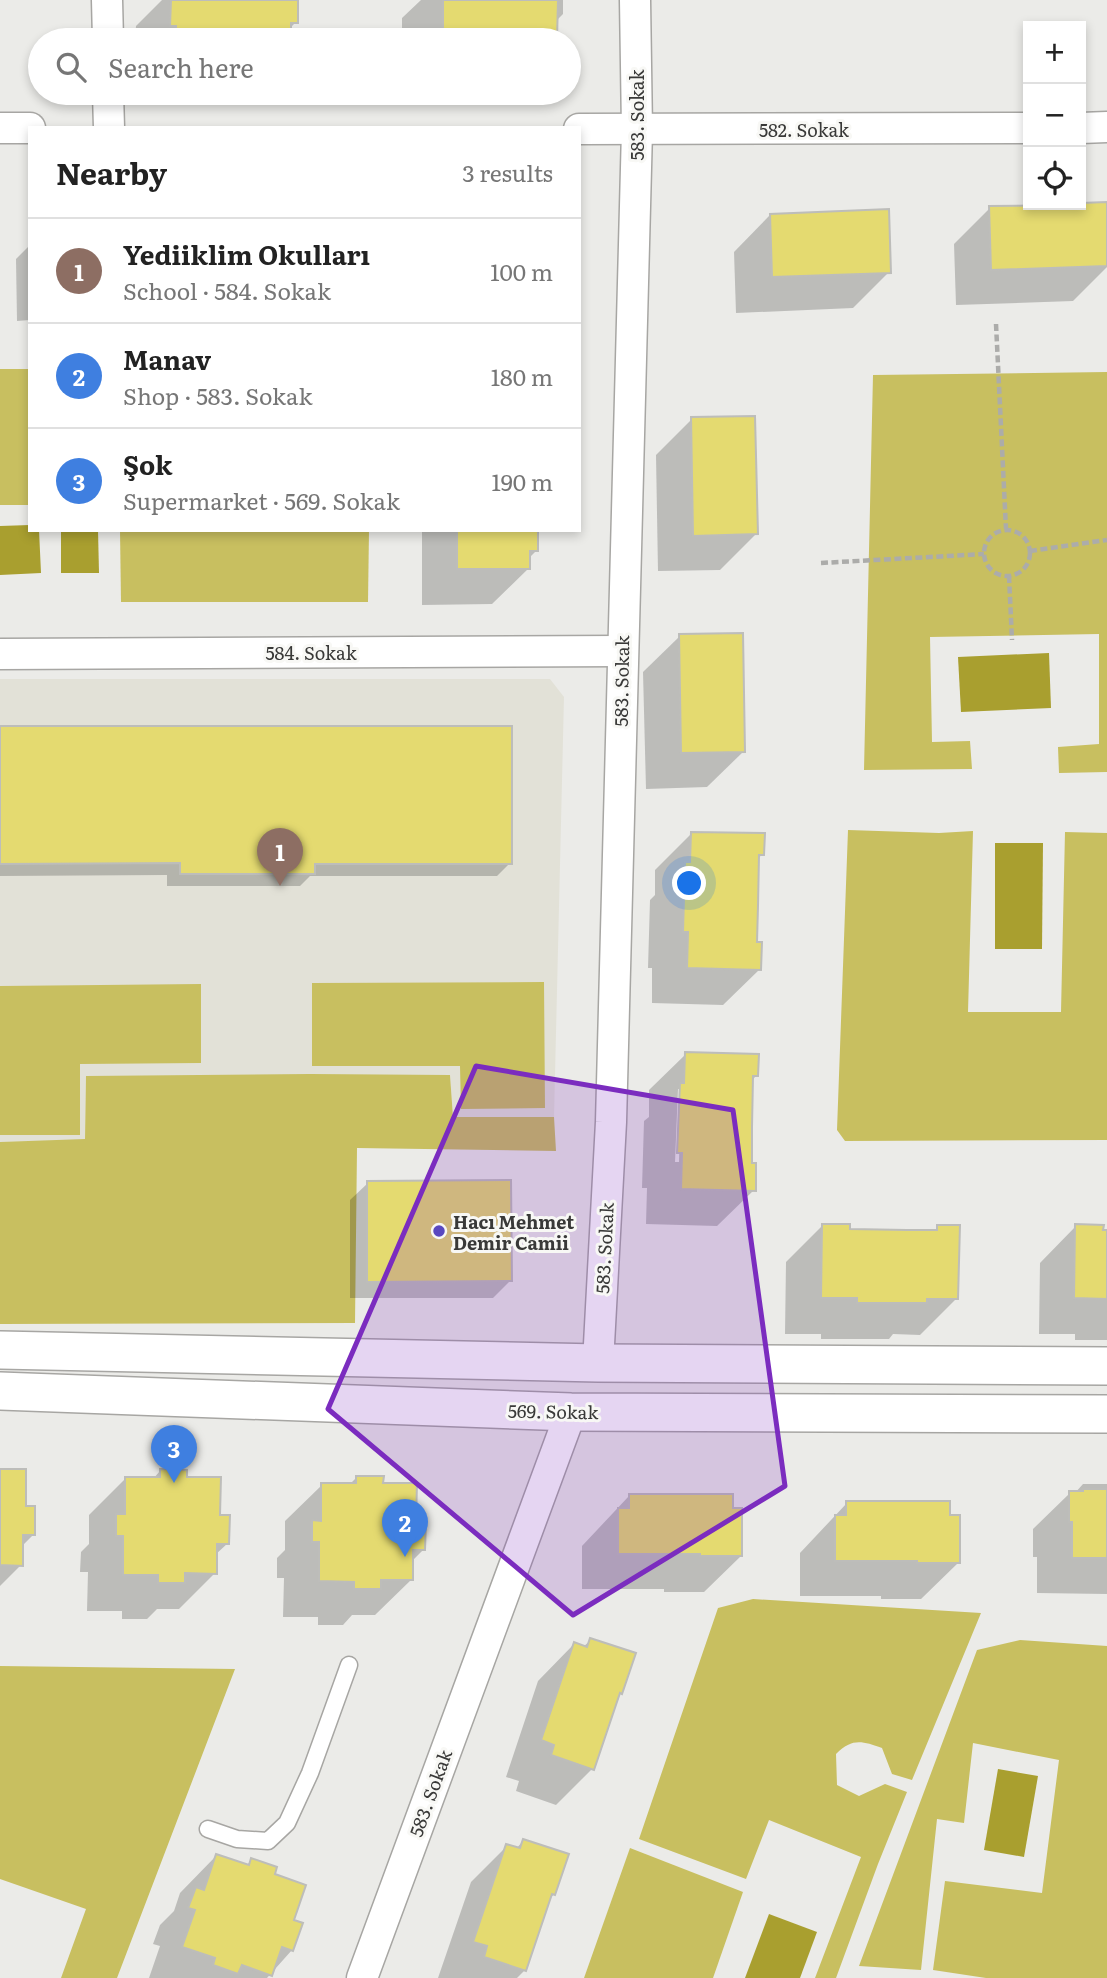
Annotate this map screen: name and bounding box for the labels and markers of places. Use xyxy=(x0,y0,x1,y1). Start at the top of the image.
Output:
pin: 1 xyxy=(257,828,303,886)
place label: Hacı Mehmet Demir Camii xyxy=(453,1208,574,1256)
marker: Hacı Mehmet Demir Camii xyxy=(431,1223,447,1239)
pin: 3 xyxy=(151,1425,197,1483)
pin: 2 xyxy=(382,1499,428,1557)

